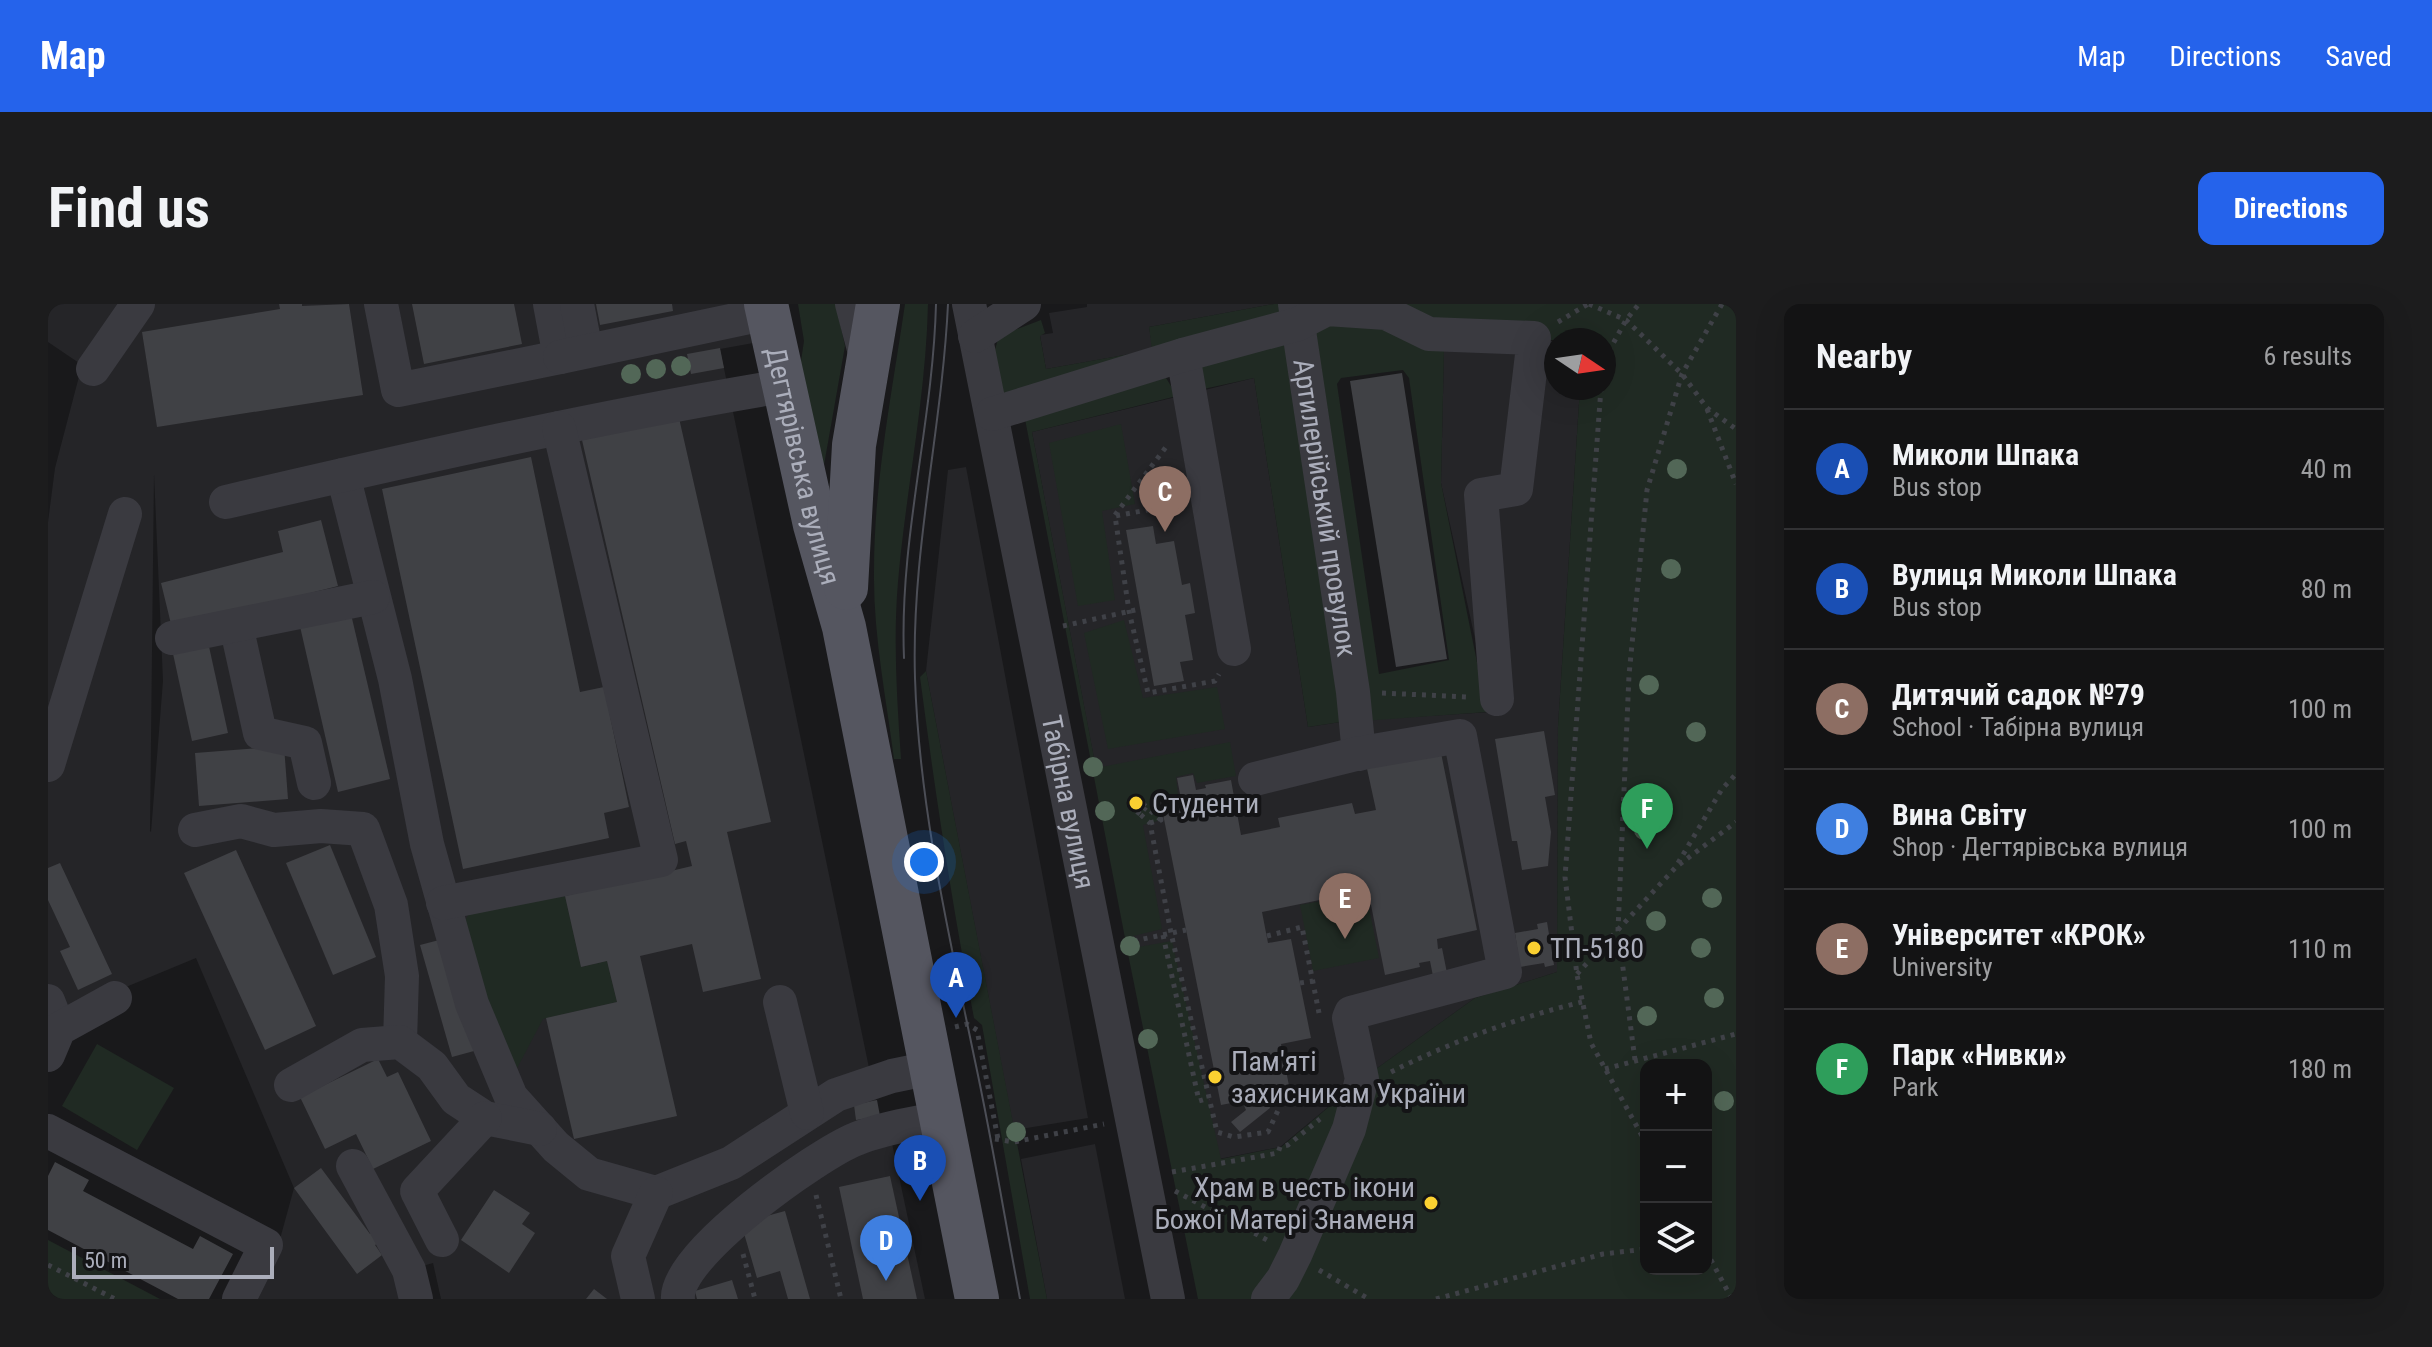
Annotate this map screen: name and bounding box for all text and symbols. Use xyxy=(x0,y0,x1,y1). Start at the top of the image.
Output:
text: Map xyxy=(40,34,106,78)
text: Map xyxy=(2077,40,2126,73)
text: Directions xyxy=(2170,40,2281,73)
text: Saved xyxy=(2325,40,2392,73)
button: Directions xyxy=(2198,172,2384,245)
text: Find us xyxy=(48,175,210,241)
north arrow xyxy=(1544,328,1616,400)
text: Nearby xyxy=(1816,336,1912,376)
text: 6 results xyxy=(2263,341,2352,371)
street label: Дегтярівська вулиця xyxy=(759,344,848,589)
street label: Артилерійський провулок xyxy=(1287,357,1364,659)
text: Миколи Шпака xyxy=(1892,437,2079,472)
text: A xyxy=(1834,454,1850,484)
text: 40 m xyxy=(2301,454,2352,484)
pin: C xyxy=(1139,466,1191,532)
text: Bus stop xyxy=(1892,472,1982,502)
text: Вулиця Миколи Шпака xyxy=(1892,557,2177,592)
text: B xyxy=(1835,574,1849,604)
text: 80 m xyxy=(2301,574,2352,604)
text: Bus stop xyxy=(1892,592,1982,622)
text: Дитячий садок №79 xyxy=(1892,677,2145,712)
text: C xyxy=(1835,694,1849,724)
text: 100 m xyxy=(2288,694,2352,724)
street label: Табірна вулиця xyxy=(1035,712,1102,892)
text: School · Табірна вулиця xyxy=(1892,712,2144,742)
pin: F xyxy=(1621,783,1673,849)
place label: Студенти xyxy=(1152,787,1259,820)
marker: Студенти xyxy=(1127,794,1145,812)
text: Вина Світу xyxy=(1892,797,2027,832)
text: D xyxy=(1835,814,1849,844)
text: 100 m xyxy=(2288,814,2352,844)
text: Shop · Дегтярівська вулиця xyxy=(1892,832,2188,862)
your location xyxy=(904,842,944,882)
pin: E xyxy=(1319,873,1371,939)
text: Університет «КРОК» xyxy=(1892,917,2146,952)
place label: ТП-5180 xyxy=(1550,932,1644,965)
text: E xyxy=(1836,934,1848,964)
text: 110 m xyxy=(2288,934,2352,964)
marker: ТП-5180 xyxy=(1525,939,1543,957)
pin: A xyxy=(930,952,982,1018)
text: University xyxy=(1892,952,1993,982)
text: Парк «Нивки» xyxy=(1892,1037,2067,1072)
place label: Пам'яті захисникам України xyxy=(1231,1045,1466,1110)
text: F xyxy=(1836,1054,1848,1084)
text: 180 m xyxy=(2288,1054,2352,1084)
map controls xyxy=(1640,1059,1712,1275)
button: + xyxy=(1640,1059,1712,1131)
marker: Пам'яті захисникам України xyxy=(1206,1068,1224,1086)
text: Park xyxy=(1892,1072,1938,1102)
button: − xyxy=(1640,1131,1712,1203)
pin: B xyxy=(894,1135,946,1201)
place label: Храм в честь ікони Божої Матері Знаменя xyxy=(1154,1171,1415,1236)
marker: Храм в честь ікони Божої Матері Знаменя xyxy=(1422,1194,1440,1212)
button: layers xyxy=(1640,1203,1712,1275)
pin: D xyxy=(860,1215,912,1281)
scale bar xyxy=(72,1243,274,1279)
text: 50 m xyxy=(84,1248,127,1273)

